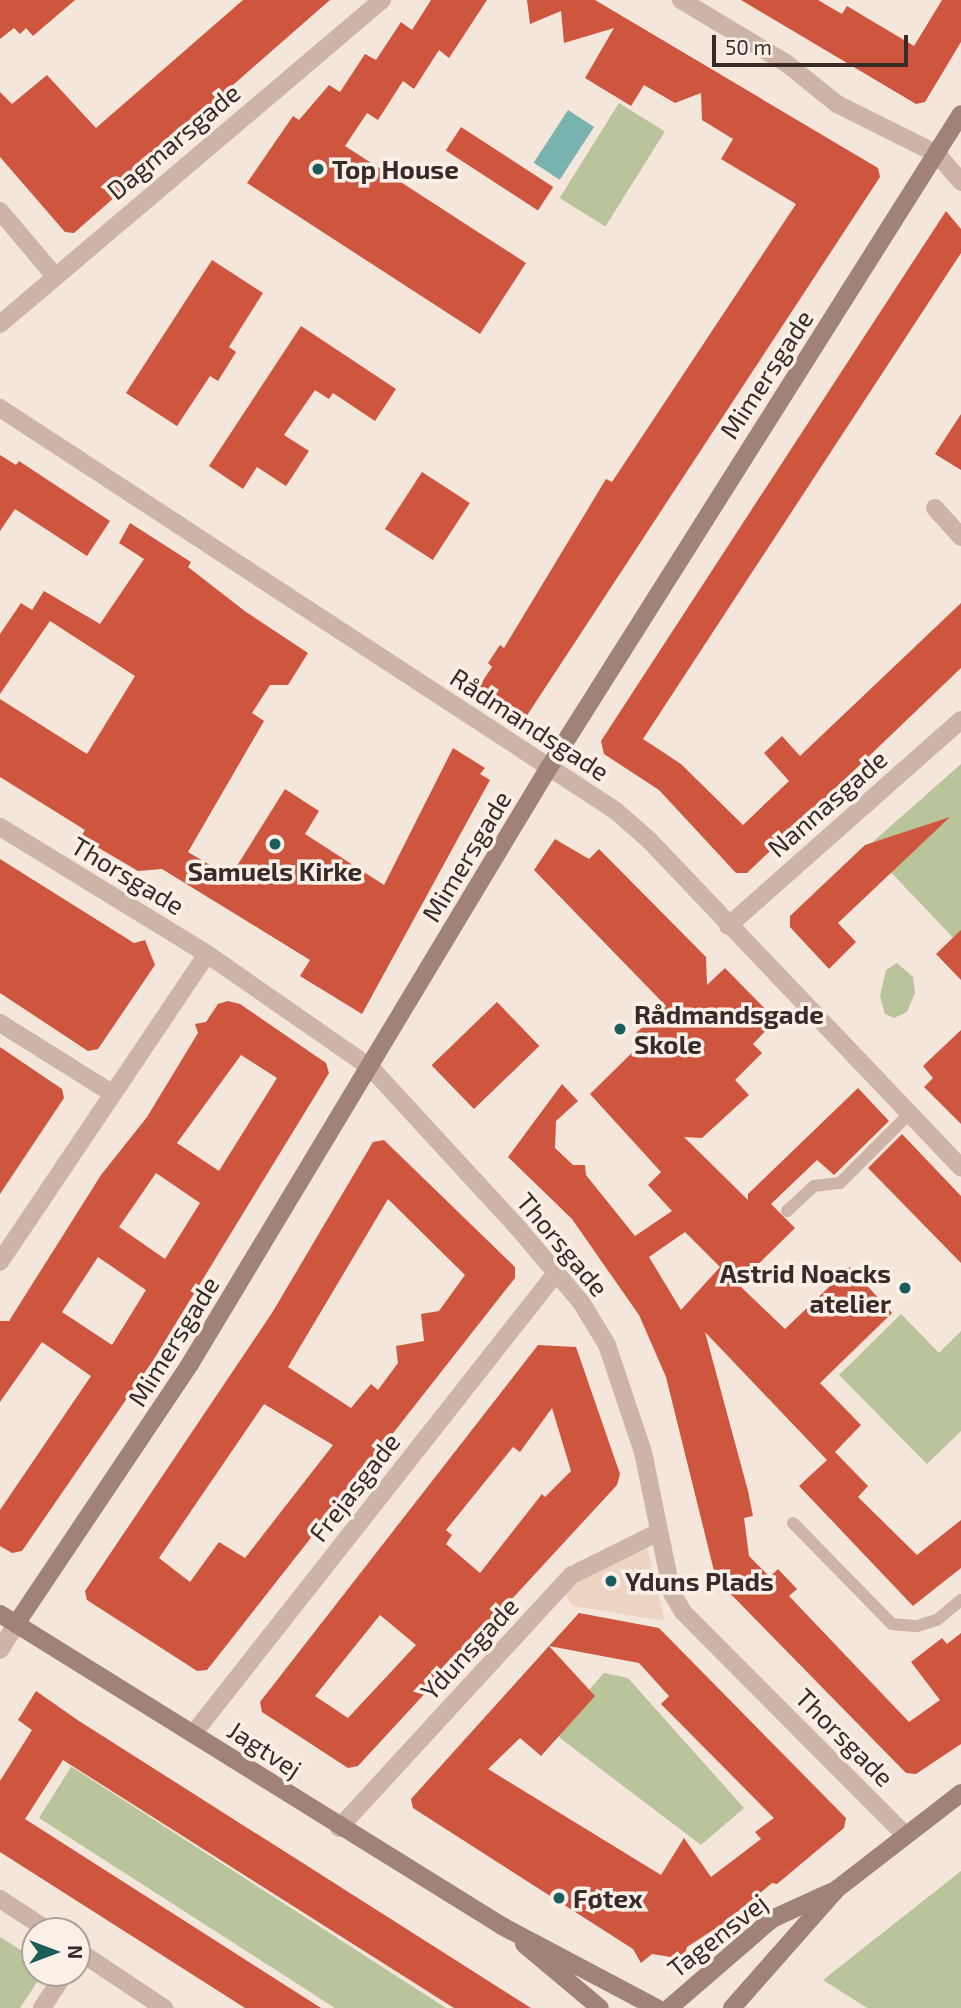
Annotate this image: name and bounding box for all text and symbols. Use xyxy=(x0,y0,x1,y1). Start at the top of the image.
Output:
scale bar xyxy=(716,21,912,65)
text: 50 m xyxy=(725,34,772,59)
street label: Dagmarsgade xyxy=(100,76,246,206)
place label: Top House xyxy=(332,153,459,185)
marker: Top House xyxy=(310,161,326,177)
street label: Mimersgade xyxy=(713,304,819,444)
street label: Rådmandsgade xyxy=(445,661,615,787)
street label: Nannasgade xyxy=(761,743,893,863)
street label: Mimersgade xyxy=(415,785,517,927)
street label: Thorsgade xyxy=(66,829,190,921)
marker: Samuels Kirke xyxy=(267,836,283,852)
place label: Samuels Kirke xyxy=(188,855,362,887)
place label: Rådmandsgade Skole xyxy=(634,998,824,1060)
marker: Rådmandsgade Skole xyxy=(612,1021,628,1037)
street label: Thorsgade xyxy=(511,1186,615,1302)
place label: Astrid Noacks atelier xyxy=(720,1257,891,1318)
street label: Mimersgade xyxy=(121,1270,225,1412)
marker: Astrid Noacks atelier xyxy=(897,1280,913,1296)
street label: Frejasgade xyxy=(302,1427,406,1547)
place label: Yduns Plads xyxy=(625,1565,774,1597)
marker: Yduns Plads xyxy=(603,1573,619,1589)
street label: Ydunsgade xyxy=(414,1590,524,1706)
street label: Thorsgade xyxy=(789,1681,901,1793)
street label: Jagtvej xyxy=(222,1714,308,1784)
place label: Føtex xyxy=(573,1882,643,1914)
street label: Tagensvej xyxy=(661,1886,773,1984)
marker: Føtex xyxy=(551,1890,567,1906)
north arrow xyxy=(21,1917,91,1987)
text: N xyxy=(64,1945,87,1959)

